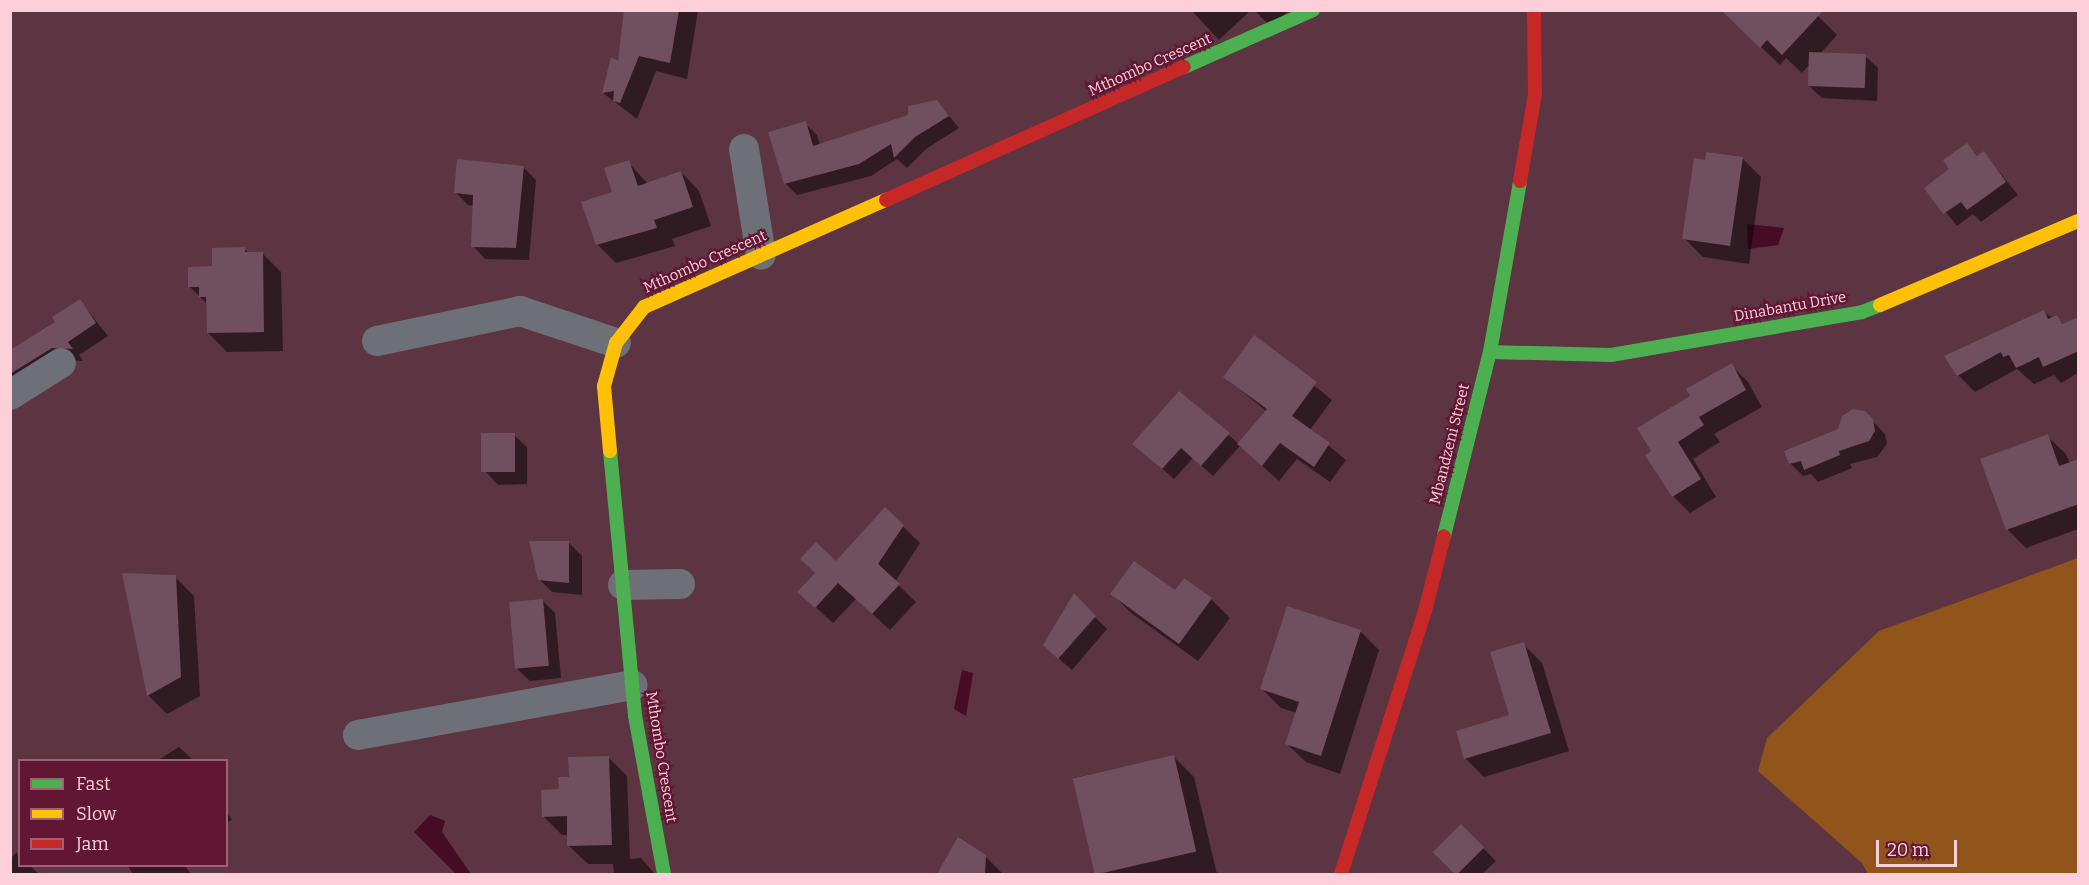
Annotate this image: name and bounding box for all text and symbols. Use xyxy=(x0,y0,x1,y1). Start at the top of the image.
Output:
street label: Mthombo Crescent xyxy=(1086,30,1214,100)
street label: Mthombo Crescent xyxy=(641,227,769,297)
street label: Dinabantu Drive xyxy=(1732,288,1848,326)
street label: Mbandzeni Street xyxy=(1426,382,1474,506)
street label: Mthombo Crescent xyxy=(642,690,680,824)
legend xyxy=(18,759,228,867)
text: Fast xyxy=(76,773,111,795)
text: Slow xyxy=(76,803,116,825)
scale bar xyxy=(1879,828,1960,866)
text: Jam xyxy=(76,833,109,855)
text: 20 m xyxy=(1887,839,1929,861)

